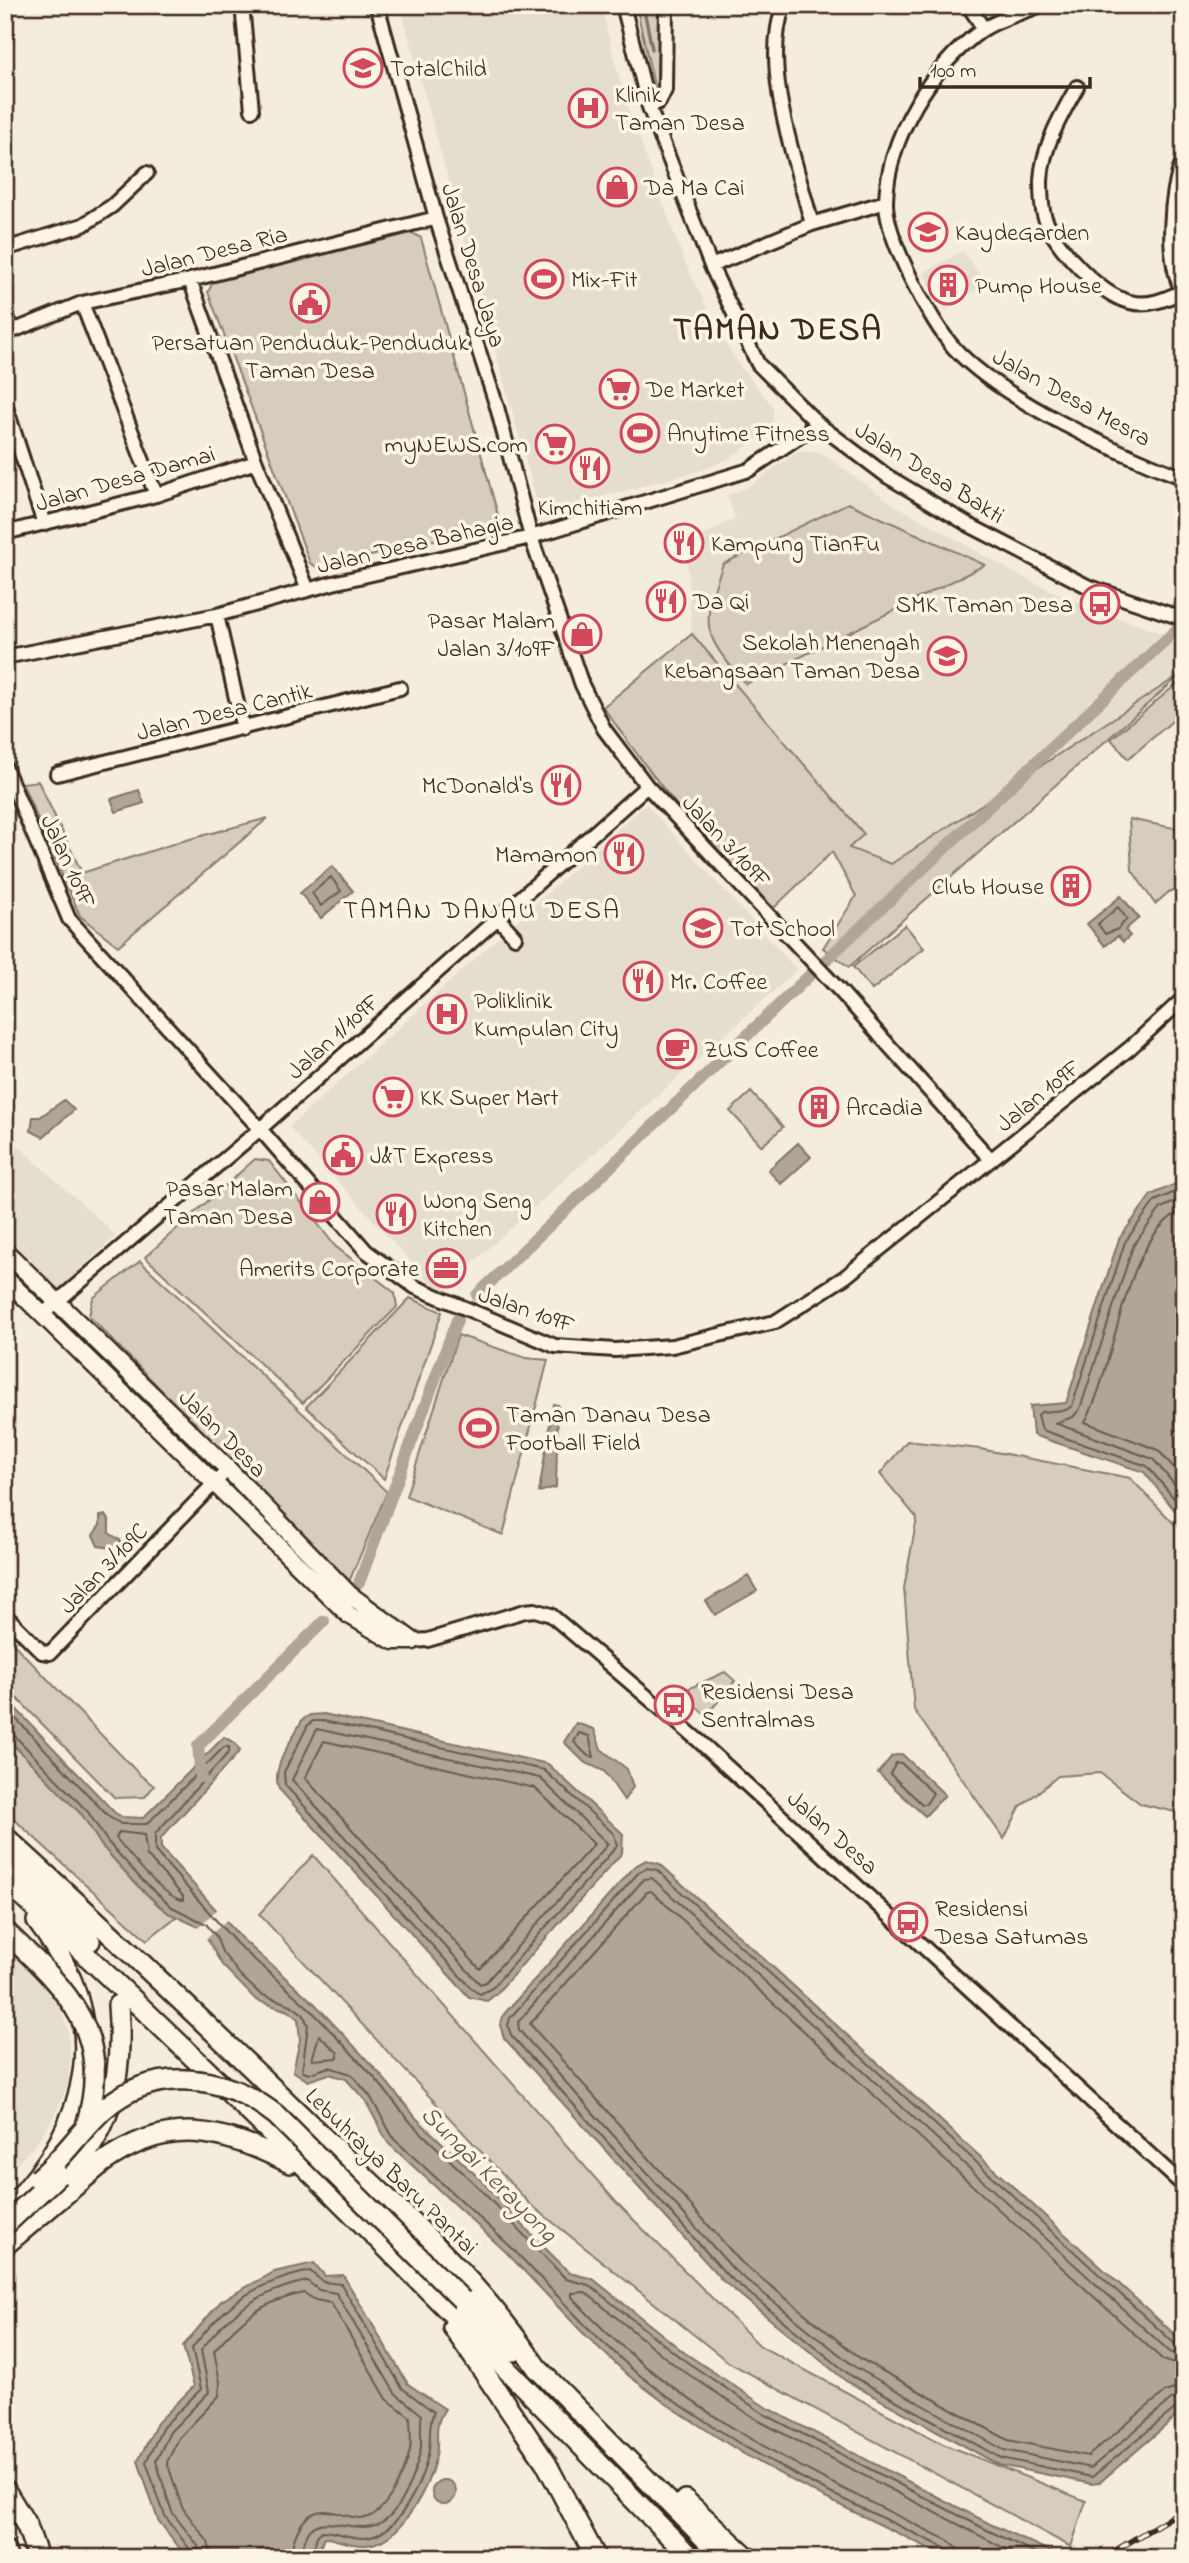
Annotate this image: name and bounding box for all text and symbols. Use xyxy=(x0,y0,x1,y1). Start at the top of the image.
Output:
scale bar xyxy=(920,46,1089,90)
school or university icon: TotalChild xyxy=(342,47,384,89)
place label: TotalChild xyxy=(390,53,487,88)
text: 100 m xyxy=(930,57,976,87)
place label: Klinik Taman Desa xyxy=(615,79,745,142)
hospital icon: Klinik Taman Desa xyxy=(567,87,609,129)
shop icon: Da Ma Cai xyxy=(596,166,638,208)
place label: Da Ma Cai xyxy=(643,172,745,207)
street label: Jalan Desa Jaya xyxy=(429,179,513,352)
school or university icon: KaydeGarden xyxy=(907,211,949,253)
place label: KaydeGarden xyxy=(955,217,1089,253)
street label: Jalan Desa Ria xyxy=(138,218,291,289)
sports icon: Mix-Fit xyxy=(523,258,565,300)
place label: Mix-Fit xyxy=(571,264,638,299)
building icon: Pump House xyxy=(927,264,969,306)
place label: Pump House xyxy=(975,270,1102,305)
public building icon: Persatuan Penduduk-Penduduk Taman Desa xyxy=(289,282,331,324)
district label: TAMAN DESA xyxy=(673,308,883,355)
place label: Persatuan Penduduk-Penduduk Taman Desa xyxy=(151,327,469,390)
street label: Jalan Desa Mesra xyxy=(985,341,1157,457)
supermarket icon: De Market xyxy=(598,368,640,410)
place label: De Market xyxy=(645,374,745,409)
sports icon: Anytime Fitness xyxy=(619,412,661,454)
street label: Jalan Desa Bakti xyxy=(847,414,1010,534)
place label: Anytime Fitness xyxy=(667,418,830,454)
supermarket icon: myNEWS.com xyxy=(534,423,576,465)
place label: myNEWS.com xyxy=(385,429,528,465)
street label: Jalan Desa Damai xyxy=(32,438,220,523)
restaurant icon: Kimchitiam xyxy=(569,447,611,489)
place label: Kimchitiam xyxy=(538,492,642,527)
street label: Jalan Desa Bahagia xyxy=(314,506,517,585)
restaurant icon: Kampung TianFu xyxy=(663,522,705,564)
place label: Kampung TianFu xyxy=(711,528,880,563)
restaurant icon: Da Qi xyxy=(645,580,687,622)
bus stop icon: SMK Taman Desa xyxy=(1079,583,1121,625)
place label: Da Qi xyxy=(692,586,749,621)
place label: SMK Taman Desa xyxy=(896,589,1073,624)
place label: Pasar Malam Jalan 3/109F xyxy=(428,605,555,668)
shop icon: Pasar Malam Jalan 3/109F xyxy=(561,613,603,655)
place label: Sekolah Menengah Kebangsaan Taman Desa xyxy=(664,627,920,690)
school or university icon: Sekolah Menengah Kebangsaan Taman Desa xyxy=(926,635,968,677)
street label: Jalan Desa Cantik xyxy=(133,675,317,752)
restaurant icon: McDonald's xyxy=(540,764,582,806)
place label: McDonald's xyxy=(422,770,534,805)
street label: Jalan 3/109F xyxy=(672,788,778,898)
street label: Jalan 109F xyxy=(30,809,104,915)
restaurant icon: Mamamon xyxy=(603,833,645,875)
place label: Mamamon xyxy=(495,839,597,874)
building icon: Club House xyxy=(1050,865,1092,907)
place label: Club House xyxy=(931,871,1044,906)
district label: TAMAN DANAU DESA xyxy=(343,893,621,931)
school or university icon: Tot School xyxy=(682,907,724,949)
place label: Tot School xyxy=(730,913,835,948)
restaurant icon: Mr. Coffee xyxy=(622,960,664,1002)
place label: Mr. Coffee xyxy=(670,966,768,1001)
place label: Poliklinik Kumpulan City xyxy=(474,985,618,1049)
street label: Jalan 1/109F xyxy=(280,986,390,1089)
hospital icon: Poliklinik Kumpulan City xyxy=(426,993,468,1035)
cafe icon: ZUS Coffee xyxy=(656,1028,698,1070)
place label: ZUS Coffee xyxy=(704,1034,819,1069)
street label: Jalan 109F xyxy=(990,1052,1090,1142)
supermarket icon: KK Super Mart xyxy=(372,1076,414,1118)
place label: KK Super Mart xyxy=(420,1082,559,1117)
building icon: Arcadia xyxy=(798,1086,840,1128)
place label: Arcadia xyxy=(846,1092,923,1127)
public building icon: J&T Express xyxy=(322,1134,364,1176)
place label: J&T Express xyxy=(370,1140,493,1175)
place label: Pasar Malam Taman Desa xyxy=(163,1173,293,1236)
shop icon: Pasar Malam Taman Desa xyxy=(299,1181,341,1223)
place label: Wong Seng Kitchen xyxy=(423,1185,532,1248)
restaurant icon: Wong Seng Kitchen xyxy=(375,1193,417,1235)
office icon: Amerits Corporate xyxy=(425,1247,467,1289)
place label: Amerits Corporate xyxy=(239,1253,419,1288)
street label: Jalan 109F xyxy=(473,1278,580,1344)
street label: Jalan Desa xyxy=(169,1382,274,1487)
place label: Taman Danau Desa Football Field xyxy=(505,1399,711,1462)
sports icon: Taman Danau Desa Football Field xyxy=(458,1407,500,1449)
street label: Jalan 3/109C xyxy=(52,1516,157,1623)
place label: Residensi Desa Sentralmas xyxy=(701,1676,854,1739)
bus stop icon: Residensi Desa Sentralmas xyxy=(653,1684,695,1726)
street label: Jalan Desa xyxy=(778,1783,885,1885)
place label: Residensi Desa Satumas xyxy=(934,1893,1088,1956)
bus stop icon: Residensi Desa Satumas xyxy=(887,1901,929,1943)
street label: Lebuhraya Baru Pantai xyxy=(295,2081,485,2266)
water label: Sungai Kerayong xyxy=(411,2098,566,2253)

